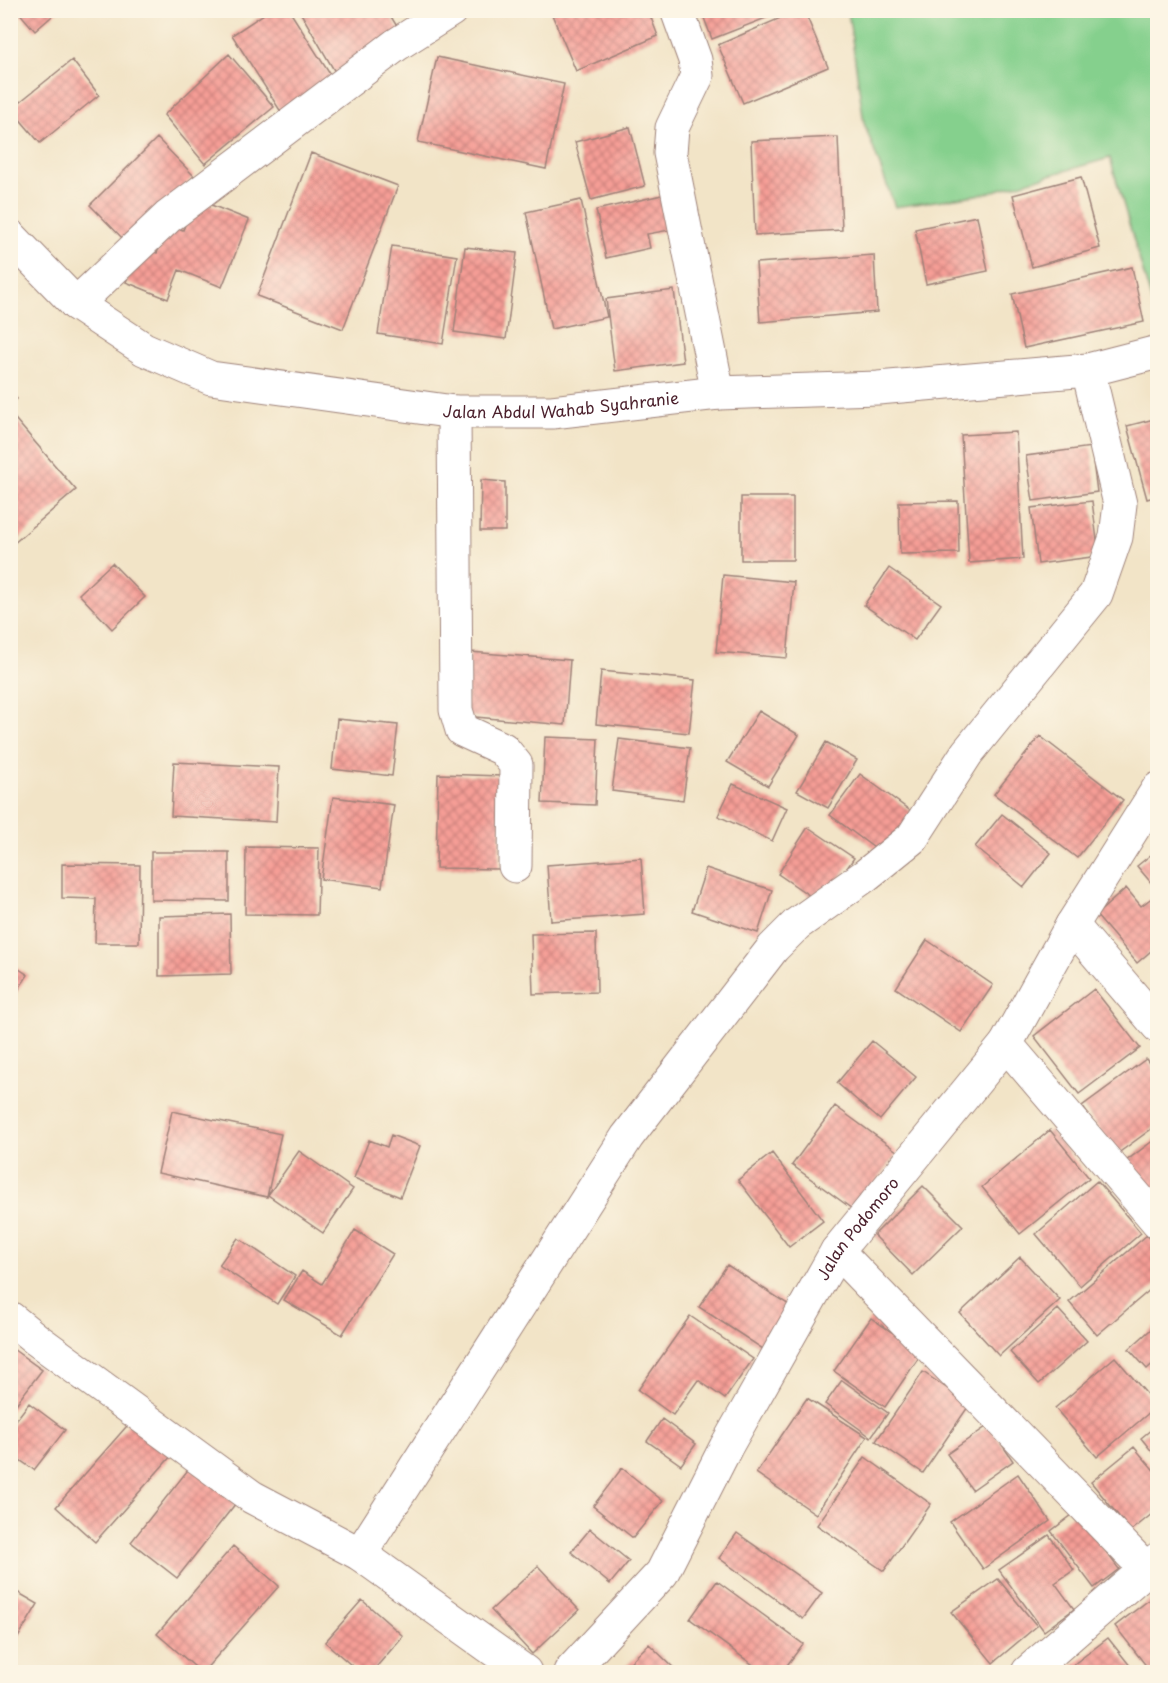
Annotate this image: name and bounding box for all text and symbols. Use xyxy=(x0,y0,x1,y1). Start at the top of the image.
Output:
street label: Jalan Abdul Wahab Syahranie xyxy=(442,385,680,423)
street label: Jalan Podomoro xyxy=(810,1171,904,1284)

